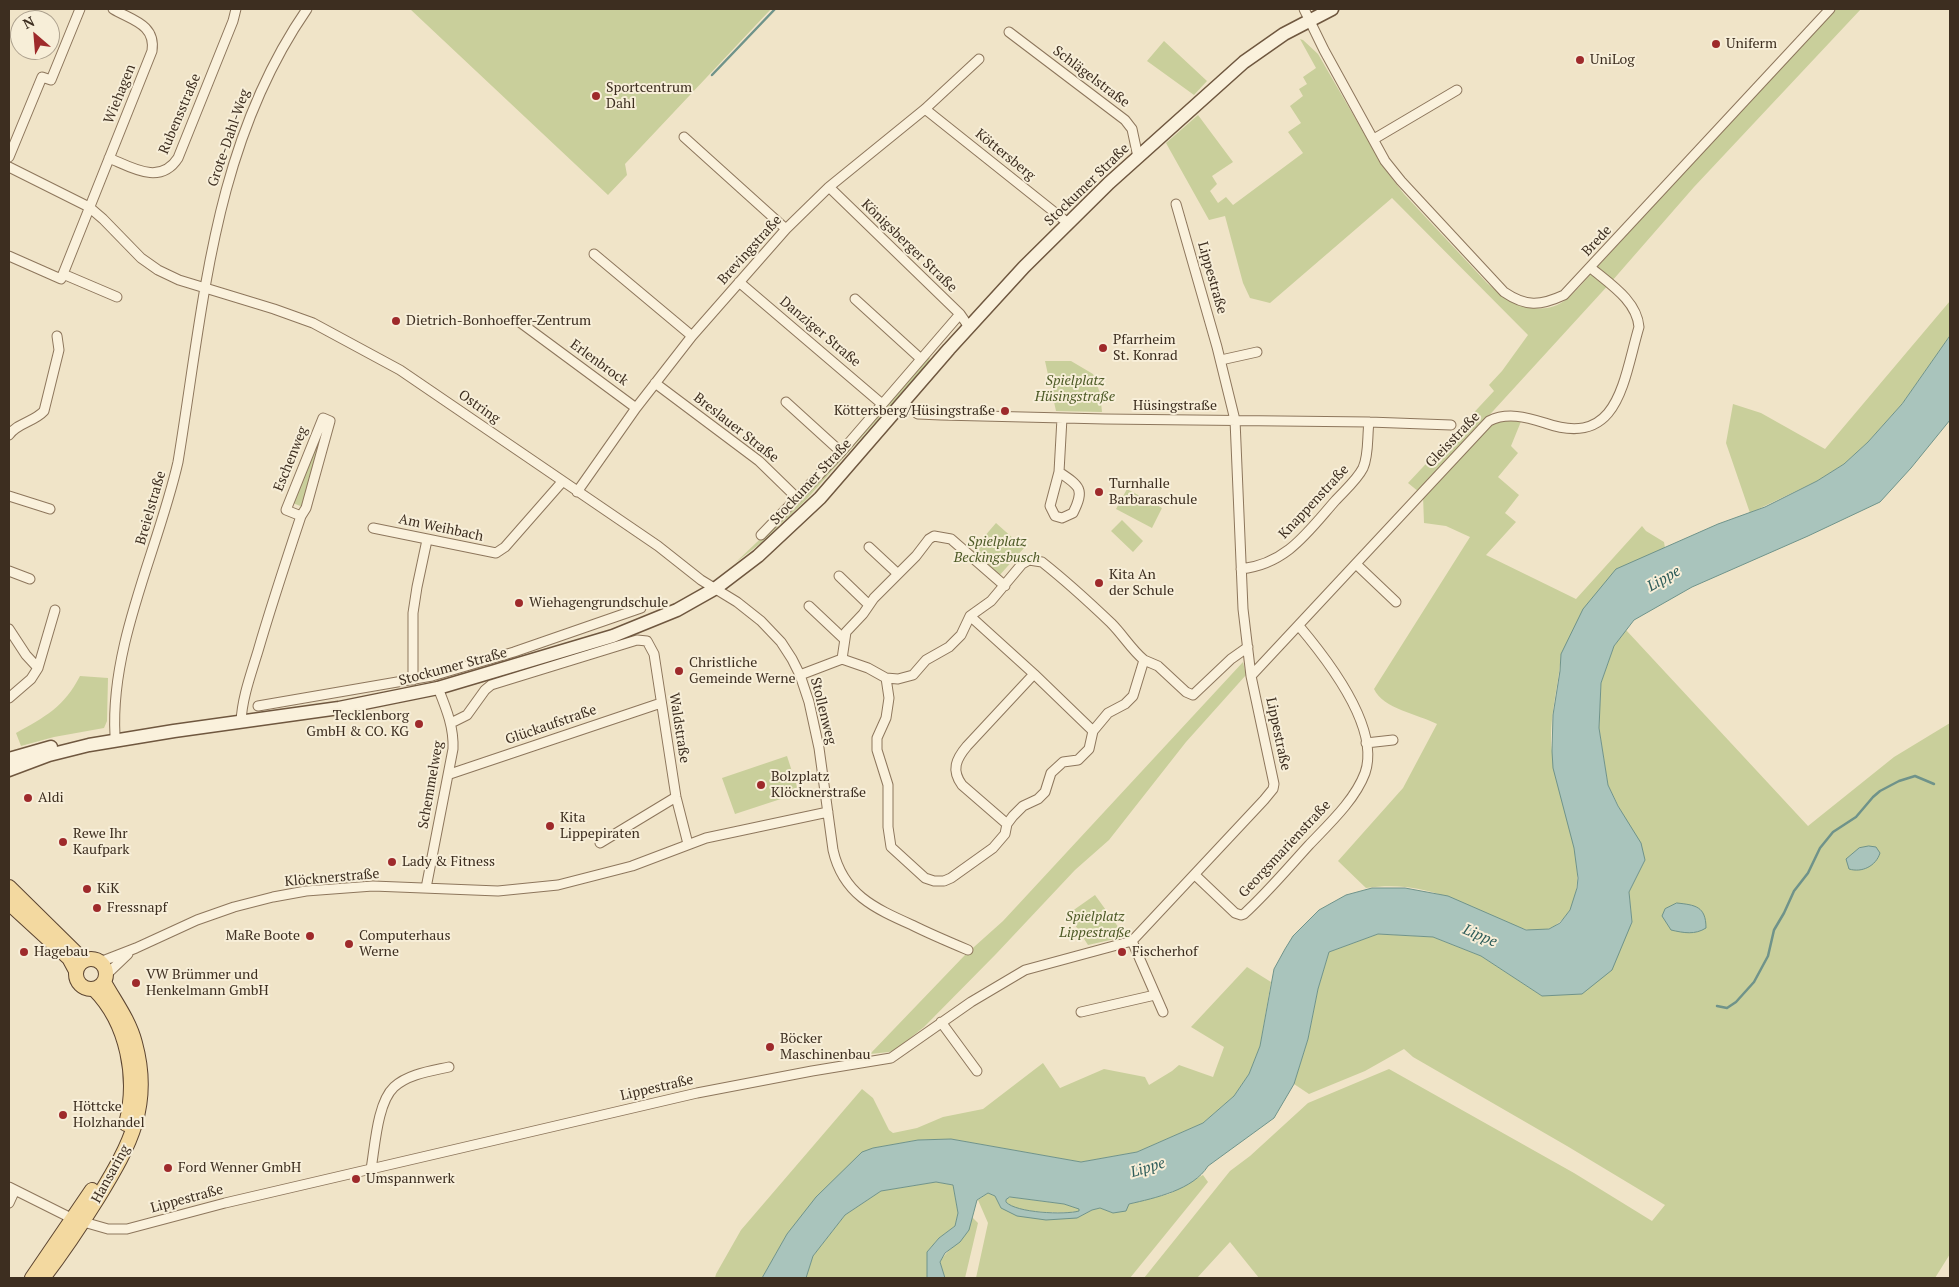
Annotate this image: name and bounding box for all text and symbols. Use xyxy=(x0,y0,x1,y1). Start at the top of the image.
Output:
north arrow xyxy=(10,10,60,60)
text: N xyxy=(19,11,37,33)
place label: Uniferm xyxy=(1726,36,1777,52)
marker: Uniferm xyxy=(1710,38,1722,50)
street label: Schlägelstraße xyxy=(1049,43,1133,111)
place label: UniLog xyxy=(1590,52,1635,68)
marker: UniLog xyxy=(1574,54,1586,66)
street label: Wiehagen xyxy=(101,62,139,126)
street label: Rubensstraße xyxy=(156,71,204,157)
place label: Sportcentrum Dahl xyxy=(606,80,692,112)
street label: Grote-Dahl-Weg xyxy=(204,87,254,189)
marker: Sportcentrum Dahl xyxy=(590,90,602,102)
street label: Köttersberg xyxy=(972,126,1038,184)
street label: Stockumer Straße xyxy=(1041,140,1133,230)
street label: Königsberger Straße xyxy=(858,196,960,296)
street label: Brevingstraße xyxy=(715,212,785,288)
street label: Brede xyxy=(1579,222,1615,260)
street label: Lippestraße xyxy=(1194,240,1230,316)
street label: Danziger Straße xyxy=(776,293,864,371)
place label: Dietrich-Bonhoeffer-Zentrum xyxy=(406,313,591,329)
marker: Dietrich-Bonhoeffer-Zentrum xyxy=(390,315,402,327)
place label: Pfarrheim St. Konrad xyxy=(1113,332,1178,364)
street label: Erlenbrock xyxy=(567,336,631,390)
marker: Pfarrheim St. Konrad xyxy=(1097,342,1109,354)
park label: Spielplatz Hüsingstraße xyxy=(1035,373,1115,406)
street label: Ostring xyxy=(455,387,503,427)
street label: Breslauer Straße xyxy=(690,390,782,466)
street label: Hüsingstraße xyxy=(1133,398,1217,414)
place label: Köttersberg/Hüsingstraße xyxy=(834,403,995,419)
marker: Köttersberg/Hüsingstraße xyxy=(999,405,1011,417)
street label: Gleisstraße xyxy=(1422,409,1484,471)
street label: Eschenweg xyxy=(270,424,312,494)
street label: Stockumer Straße xyxy=(767,436,855,528)
street label: Knappenstraße xyxy=(1275,461,1353,543)
street label: Breielstraße xyxy=(132,469,170,547)
place label: Turnhalle Barbaraschule xyxy=(1109,476,1197,508)
marker: Turnhalle Barbaraschule xyxy=(1093,486,1105,498)
street label: Am Weihbach xyxy=(397,511,485,545)
park label: Spielplatz Beckingsbusch xyxy=(954,534,1040,566)
water label: Lippe xyxy=(1644,562,1684,596)
place label: Kita An der Schule xyxy=(1109,567,1174,600)
marker: Kita An der Schule xyxy=(1093,577,1105,589)
place label: Wiehagengrundschule xyxy=(529,595,668,611)
marker: Wiehagengrundschule xyxy=(513,597,525,609)
street label: Stockumer Straße xyxy=(397,644,509,690)
place label: Christliche Gemeinde Werne xyxy=(689,655,795,688)
marker: Christliche Gemeinde Werne xyxy=(673,665,685,677)
street label: Stollenweg xyxy=(807,676,839,746)
street label: Waldstraße xyxy=(665,692,693,764)
street label: Lippestraße xyxy=(1262,696,1294,772)
street label: Glückaufstraße xyxy=(503,702,599,748)
place label: Tecklenborg GmbH & CO. KG xyxy=(306,708,409,740)
marker: Tecklenborg GmbH & CO. KG xyxy=(413,718,425,730)
street label: Schemmelweg xyxy=(415,740,447,830)
place label: Bolzplatz Klöcknerstraße xyxy=(771,769,866,802)
marker: Bolzplatz Klöcknerstraße xyxy=(755,779,767,791)
place label: Aldi xyxy=(38,790,64,806)
marker: Aldi xyxy=(22,792,34,804)
street label: Georgsmarienstraße xyxy=(1236,797,1334,901)
place label: Kita Lippepiraten xyxy=(560,810,640,842)
marker: Kita Lippepiraten xyxy=(544,820,556,832)
place label: Rewe Ihr Kaufpark xyxy=(73,826,130,859)
marker: Rewe Ihr Kaufpark xyxy=(57,836,69,848)
place label: Lady & Fitness xyxy=(402,854,495,870)
marker: Lady & Fitness xyxy=(386,856,398,868)
street label: Klöcknerstraße xyxy=(284,865,380,891)
place label: KiK xyxy=(97,881,119,897)
marker: KiK xyxy=(81,883,93,895)
place label: Fressnapf xyxy=(107,900,167,916)
marker: Fressnapf xyxy=(91,902,103,914)
park label: Spielplatz Lippestraße xyxy=(1059,909,1131,942)
water label: Lippe xyxy=(1460,921,1500,951)
place label: MaRe Boote xyxy=(226,928,300,944)
place label: Computerhaus Werne xyxy=(359,928,450,960)
marker: MaRe Boote xyxy=(304,930,316,942)
marker: Computerhaus Werne xyxy=(343,938,355,950)
place label: Hagebau xyxy=(34,944,88,960)
place label: Fischerhof xyxy=(1132,944,1198,960)
marker: Hagebau xyxy=(18,946,30,958)
marker: Fischerhof xyxy=(1116,946,1128,958)
place label: VW Brümmer und Henkelmann GmbH xyxy=(146,967,269,1000)
marker: VW Brümmer und Henkelmann GmbH xyxy=(130,977,142,989)
place label: Böcker Maschinenbau xyxy=(780,1031,871,1064)
marker: Böcker Maschinenbau xyxy=(764,1041,776,1053)
street label: Lippestraße xyxy=(619,1071,695,1105)
place label: Höttcke Holzhandel xyxy=(73,1099,145,1132)
marker: Höttcke Holzhandel xyxy=(57,1109,69,1121)
street label: Hansaring xyxy=(88,1142,134,1206)
water label: Lippe xyxy=(1128,1154,1168,1182)
place label: Ford Wenner GmbH xyxy=(178,1160,301,1176)
marker: Ford Wenner GmbH xyxy=(162,1162,174,1174)
place label: Umspannwerk xyxy=(366,1171,455,1187)
marker: Umspannwerk xyxy=(350,1173,362,1185)
street label: Lippestraße xyxy=(149,1181,225,1217)

